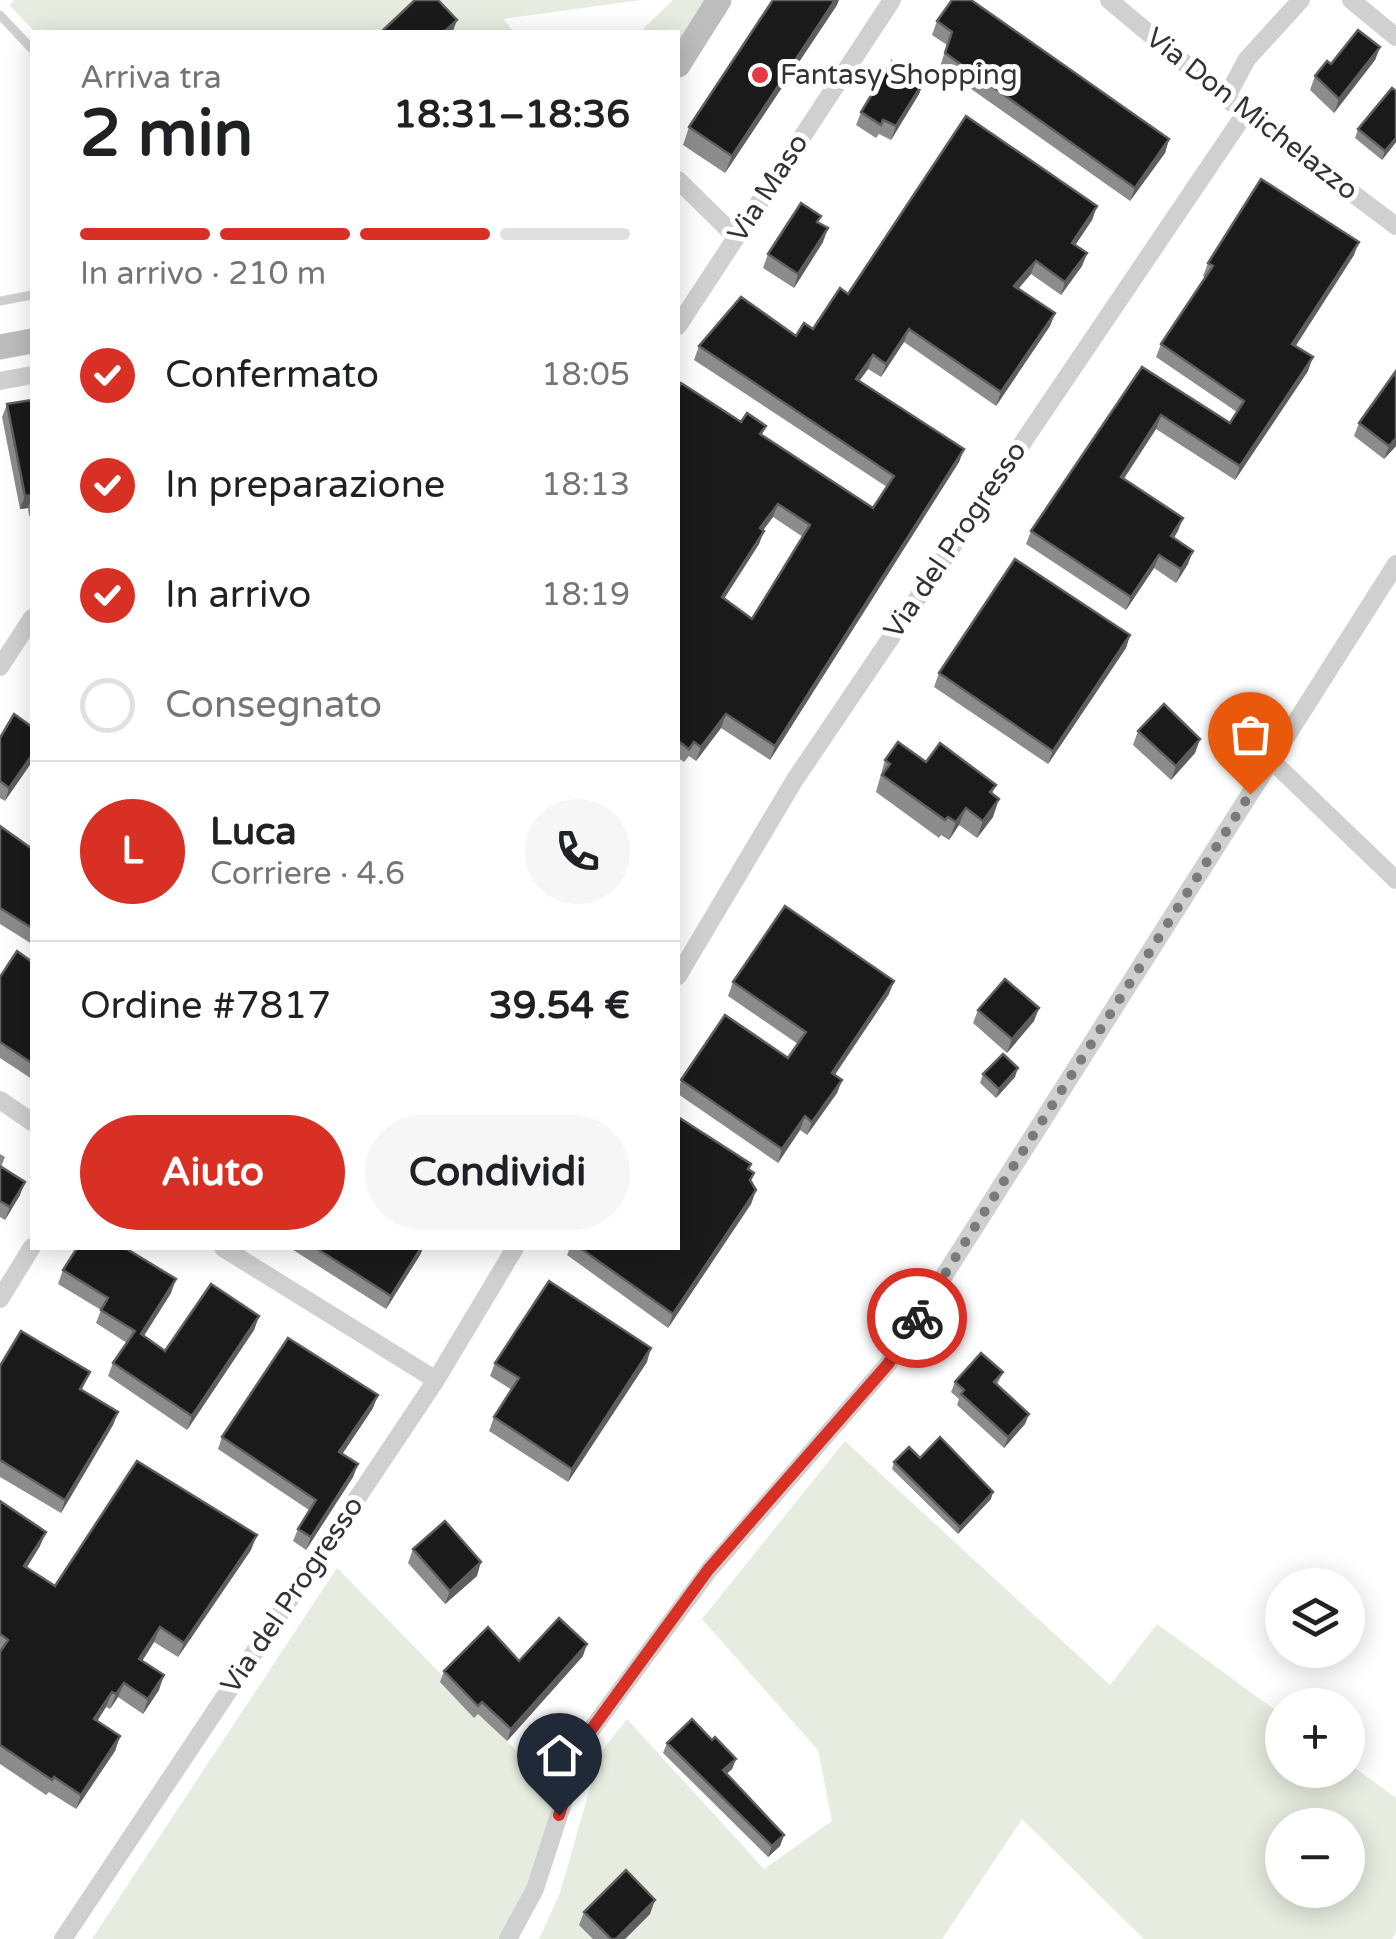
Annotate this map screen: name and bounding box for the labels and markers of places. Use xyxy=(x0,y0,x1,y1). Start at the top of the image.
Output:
place label: Fantasy Shopping xyxy=(780,58,1018,92)
marker: Fantasy Shopping xyxy=(749,64,771,86)
pin xyxy=(1208,692,1293,795)
pin xyxy=(517,1713,602,1816)

